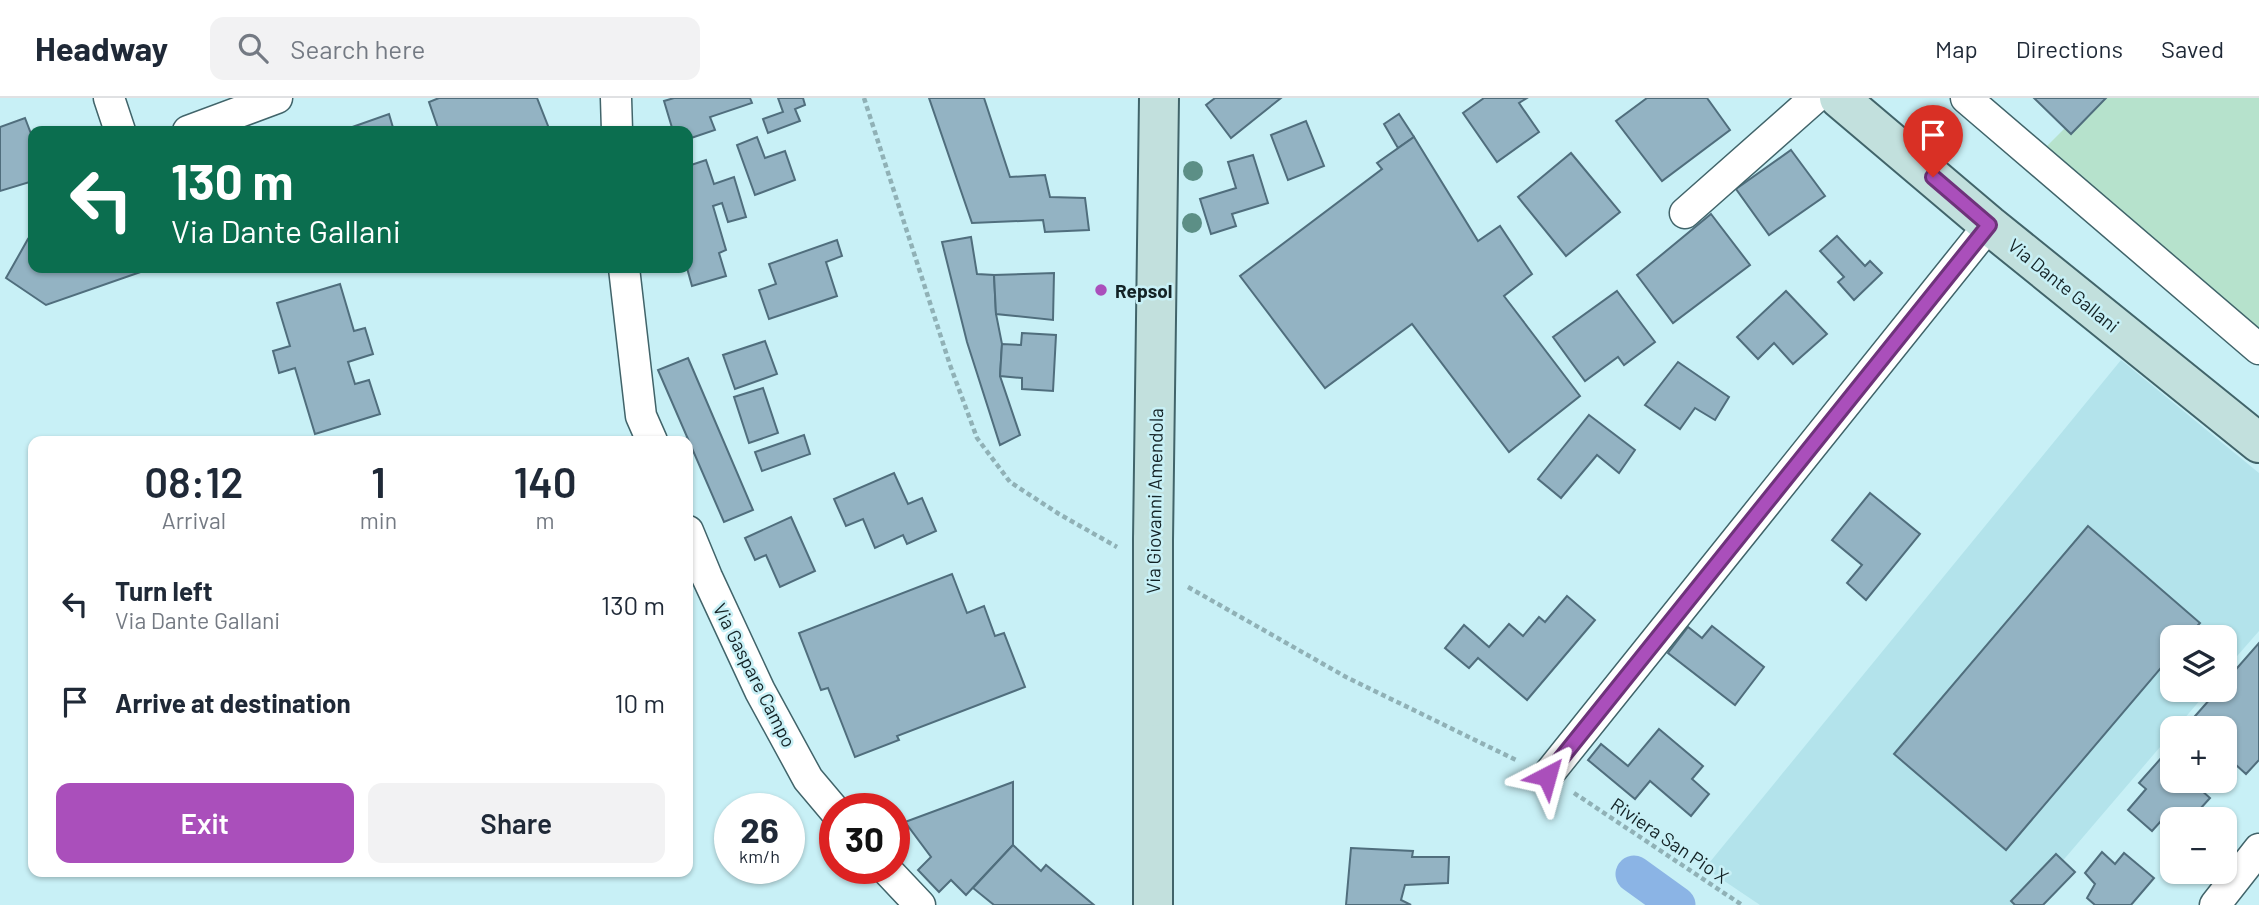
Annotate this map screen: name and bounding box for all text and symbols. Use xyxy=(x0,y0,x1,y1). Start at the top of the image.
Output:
search box xyxy=(210,17,700,80)
text: Headway xyxy=(35,28,168,68)
icon: search xyxy=(234,29,272,67)
text: Search here xyxy=(290,33,425,64)
text: Map xyxy=(1935,34,1978,63)
text: Directions xyxy=(2016,34,2123,63)
text: Saved xyxy=(2161,34,2224,63)
pin xyxy=(1903,105,1963,177)
icon: arrive xyxy=(1914,116,1952,154)
text: 130 m xyxy=(171,151,293,210)
icon: left xyxy=(56,154,147,245)
text: Via Dante Gallani xyxy=(171,211,401,249)
street label: Via Dante Gallani xyxy=(2004,233,2124,337)
place label: Repsol xyxy=(1115,279,1172,302)
marker: Repsol xyxy=(1093,282,1109,298)
street label: Via Giovanni Amendola xyxy=(1141,408,1167,594)
text: 08:12 xyxy=(144,456,243,506)
text: 1 xyxy=(371,456,386,506)
text: 140 xyxy=(513,456,577,506)
text: Arrival xyxy=(162,506,226,534)
text: min xyxy=(360,506,397,534)
text: m xyxy=(536,506,555,534)
text: Turn left xyxy=(115,575,213,606)
icon: left xyxy=(56,585,94,623)
text: 130 m xyxy=(601,589,665,620)
street label: Via Gaspare Campo xyxy=(709,599,801,751)
text: Via Dante Gallani xyxy=(115,606,280,634)
map controls xyxy=(2160,625,2237,884)
button: layers xyxy=(2160,625,2237,702)
icon: arrive xyxy=(56,683,94,721)
text: Arrive at destination xyxy=(115,687,351,718)
text: 10 m xyxy=(615,687,665,718)
button: + xyxy=(2160,716,2237,793)
position arrow xyxy=(1510,739,1584,813)
button: Exit xyxy=(56,783,354,863)
button: Share xyxy=(368,783,665,863)
street label: Riviera San Pio X xyxy=(1607,792,1733,888)
speed limit sign: 30 xyxy=(819,793,910,884)
button: − xyxy=(2160,807,2237,884)
text: 26 xyxy=(740,808,779,850)
text: km/h xyxy=(739,845,780,867)

